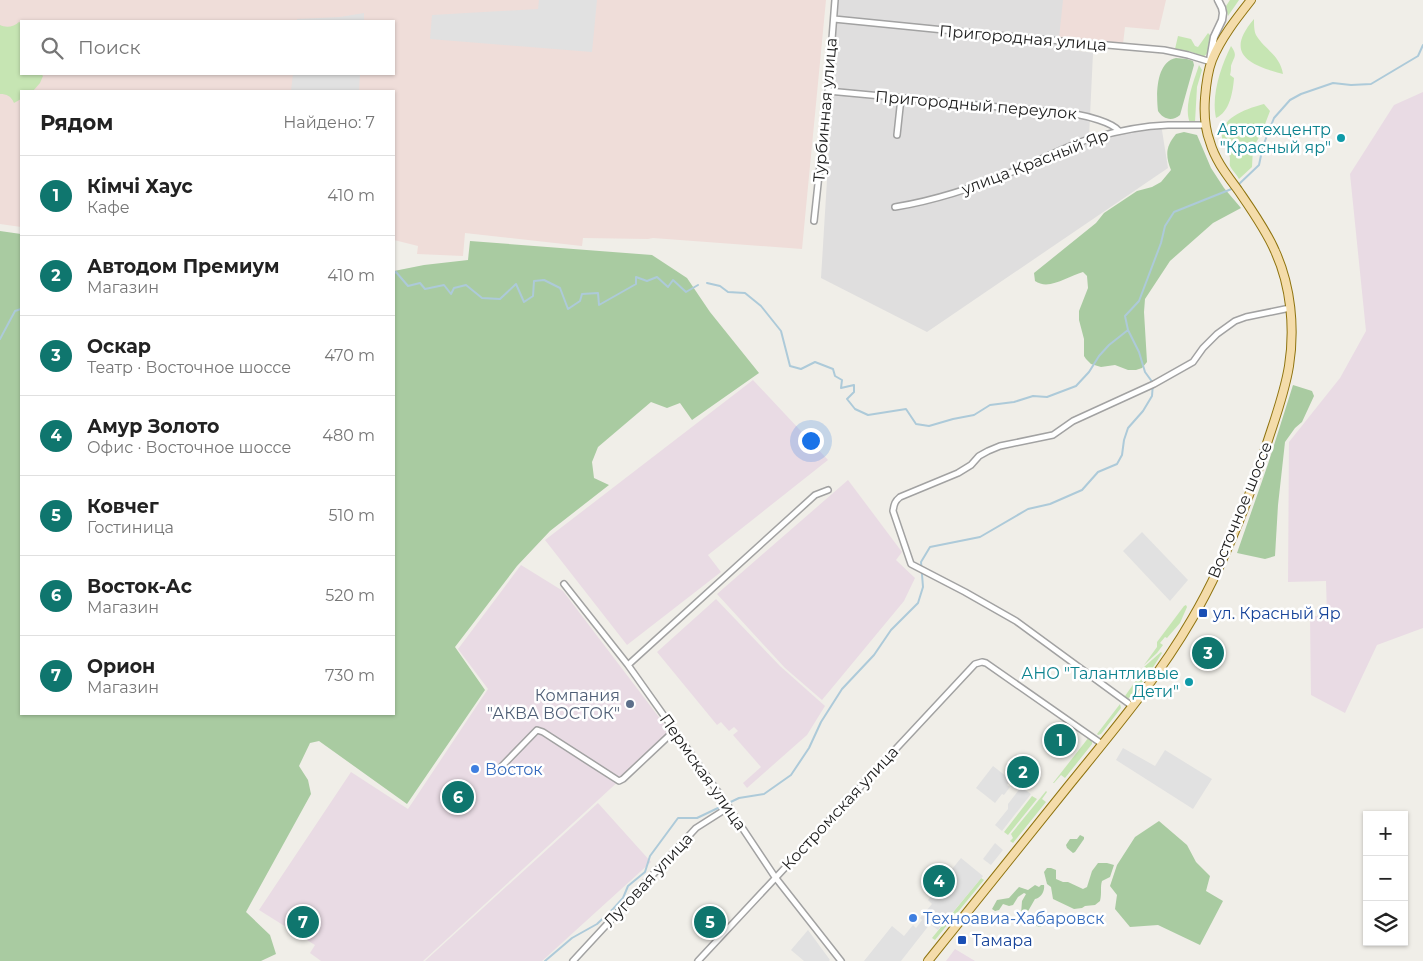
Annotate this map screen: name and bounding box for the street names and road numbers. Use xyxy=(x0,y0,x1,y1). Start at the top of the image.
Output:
street label: Пригородная улица xyxy=(938,21,1108,55)
street label: Турбинная улица xyxy=(809,37,841,183)
street label: Пригородный переулок xyxy=(874,87,1078,123)
street label: улица Красный Яр xyxy=(958,125,1111,199)
street label: Восточное шоссе xyxy=(1204,439,1276,581)
street label: Пермская улица xyxy=(656,710,750,834)
street label: Костромская улица xyxy=(778,742,902,874)
street label: Луговая улица xyxy=(600,829,696,931)

